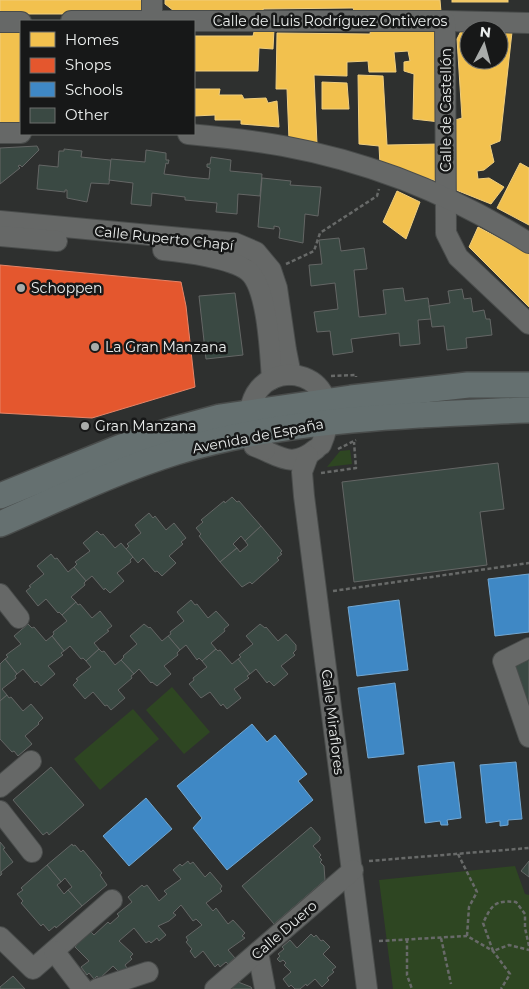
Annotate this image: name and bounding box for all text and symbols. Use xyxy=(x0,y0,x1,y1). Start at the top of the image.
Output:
street label: Calle de Luis Rodríguez Ontiveros xyxy=(213,12,447,30)
legend xyxy=(20,20,195,135)
north arrow xyxy=(459,20,509,70)
text: N xyxy=(479,23,492,42)
text: Homes xyxy=(65,30,119,49)
street label: Calle de Castellón xyxy=(437,48,455,172)
text: Shops xyxy=(65,55,111,74)
text: Schools xyxy=(65,80,123,99)
text: Other xyxy=(65,105,109,124)
street label: Calle Ruperto Chapí xyxy=(94,222,236,254)
place label: Schoppen xyxy=(31,279,103,297)
marker: Schoppen xyxy=(15,282,27,294)
place label: La Gran Manzana xyxy=(105,338,227,356)
marker: La Gran Manzana xyxy=(89,341,101,353)
street label: Avenida de España xyxy=(191,414,325,458)
place label: Gran Manzana xyxy=(95,417,197,435)
marker: Gran Manzana xyxy=(79,420,91,432)
street label: Calle Miraflores xyxy=(318,668,348,776)
street label: Calle Duero xyxy=(247,896,321,963)

